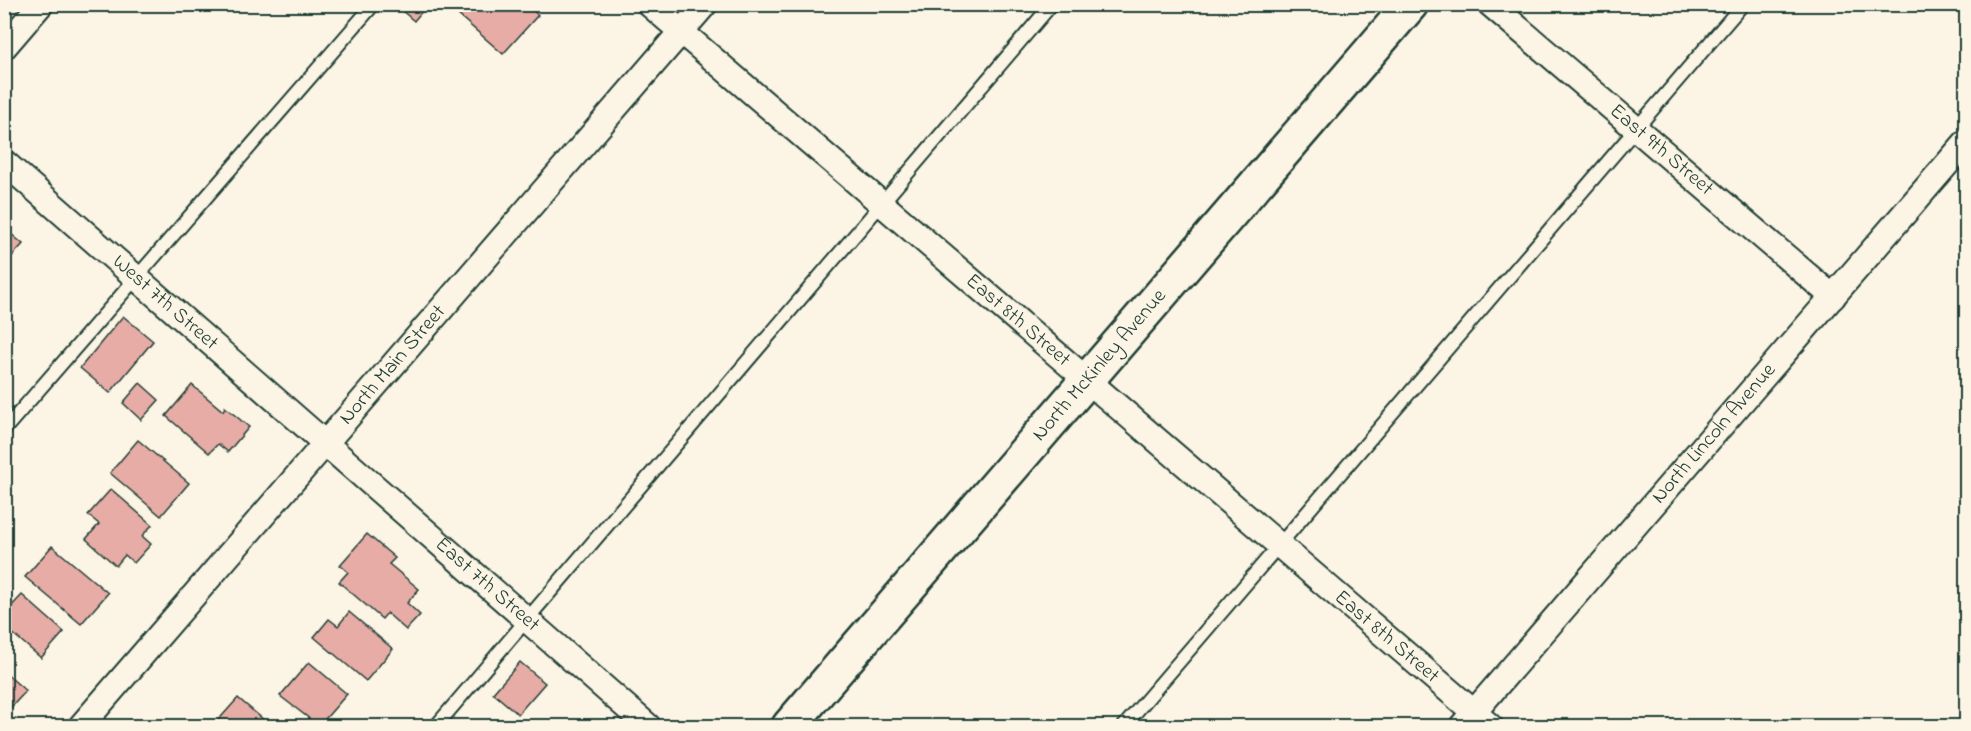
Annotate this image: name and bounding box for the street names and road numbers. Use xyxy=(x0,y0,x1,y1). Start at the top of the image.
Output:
street label: East 9th Street xyxy=(1602,97,1720,203)
street label: West 7th Street xyxy=(105,248,225,358)
street label: East 8th Street xyxy=(959,267,1077,374)
street label: North McKinley Avenue xyxy=(1025,282,1174,448)
street label: North Main Street xyxy=(332,298,453,432)
street label: North Lincoln Avenue xyxy=(1645,356,1784,511)
street label: East 7th Street xyxy=(428,531,546,639)
street label: East 8th Street xyxy=(1327,583,1446,691)

